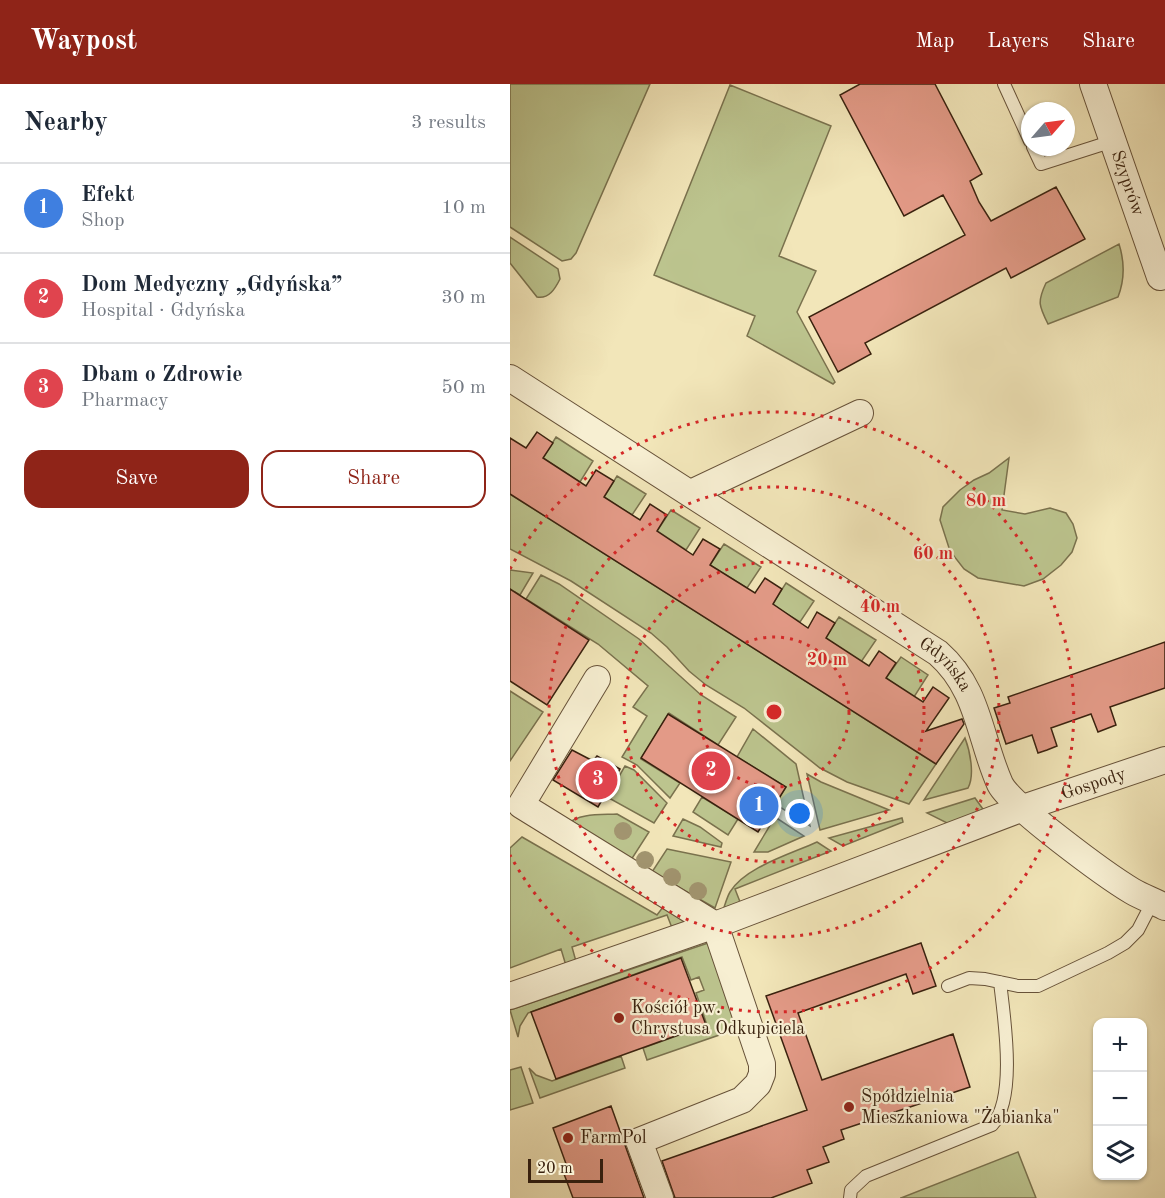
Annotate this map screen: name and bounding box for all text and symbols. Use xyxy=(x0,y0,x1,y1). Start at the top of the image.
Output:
text: Waypost xyxy=(30,28,137,56)
text: Map xyxy=(915,31,954,52)
text: Layers xyxy=(987,31,1049,52)
text: Share xyxy=(1082,31,1135,52)
north arrow xyxy=(1021,102,1075,156)
text: Nearby xyxy=(24,110,108,136)
text: 3 results xyxy=(411,113,486,133)
street label: Szyprów xyxy=(1108,148,1147,218)
text: Efekt xyxy=(81,184,135,206)
text: 1 xyxy=(38,198,49,218)
text: 10 m xyxy=(441,198,486,218)
text: Shop xyxy=(81,211,125,231)
text: Dom Medyczny „Gdyńska” xyxy=(81,274,342,296)
text: 2 xyxy=(38,288,49,308)
text: 30 m xyxy=(441,288,486,308)
text: Hospital · Gdyńska xyxy=(81,301,245,321)
text: Dbam o Zdrowie xyxy=(81,364,243,386)
text: 3 xyxy=(38,378,49,398)
text: 50 m xyxy=(441,378,486,398)
text: Pharmacy xyxy=(81,391,169,411)
button: Save xyxy=(24,450,249,508)
button: Share xyxy=(261,450,486,508)
text: 80 m xyxy=(966,492,1006,510)
text: 60 m xyxy=(913,545,953,563)
text: 40 m xyxy=(860,598,900,616)
street label: Gdyńska xyxy=(916,634,975,695)
text: 20 m xyxy=(807,651,847,669)
centre of rings xyxy=(764,702,784,722)
pin: 2 xyxy=(692,748,730,794)
pin: 3 xyxy=(578,758,617,802)
street label: Gospody xyxy=(1059,765,1129,803)
pin: 1 xyxy=(740,784,778,828)
your location xyxy=(785,799,814,828)
place label: Kościół pw. Chrystusa Odkupiciela xyxy=(631,999,805,1038)
marker: Kościół pw. Chrystusa Odkupiciela xyxy=(612,1011,626,1025)
map controls xyxy=(1093,1018,1147,1180)
button: + xyxy=(1093,1018,1147,1072)
button: − xyxy=(1093,1072,1147,1126)
place label: Spółdzielnia Mieszkaniowa "Żabianka" xyxy=(861,1088,1060,1127)
marker: Spółdzielnia Mieszkaniowa "Żabianka" xyxy=(842,1100,856,1114)
button: layers xyxy=(1093,1126,1147,1180)
place label: FarmPol xyxy=(580,1129,647,1147)
marker: FarmPol xyxy=(561,1131,575,1145)
scale bar xyxy=(528,1156,603,1184)
text: 20 m xyxy=(537,1161,573,1177)

